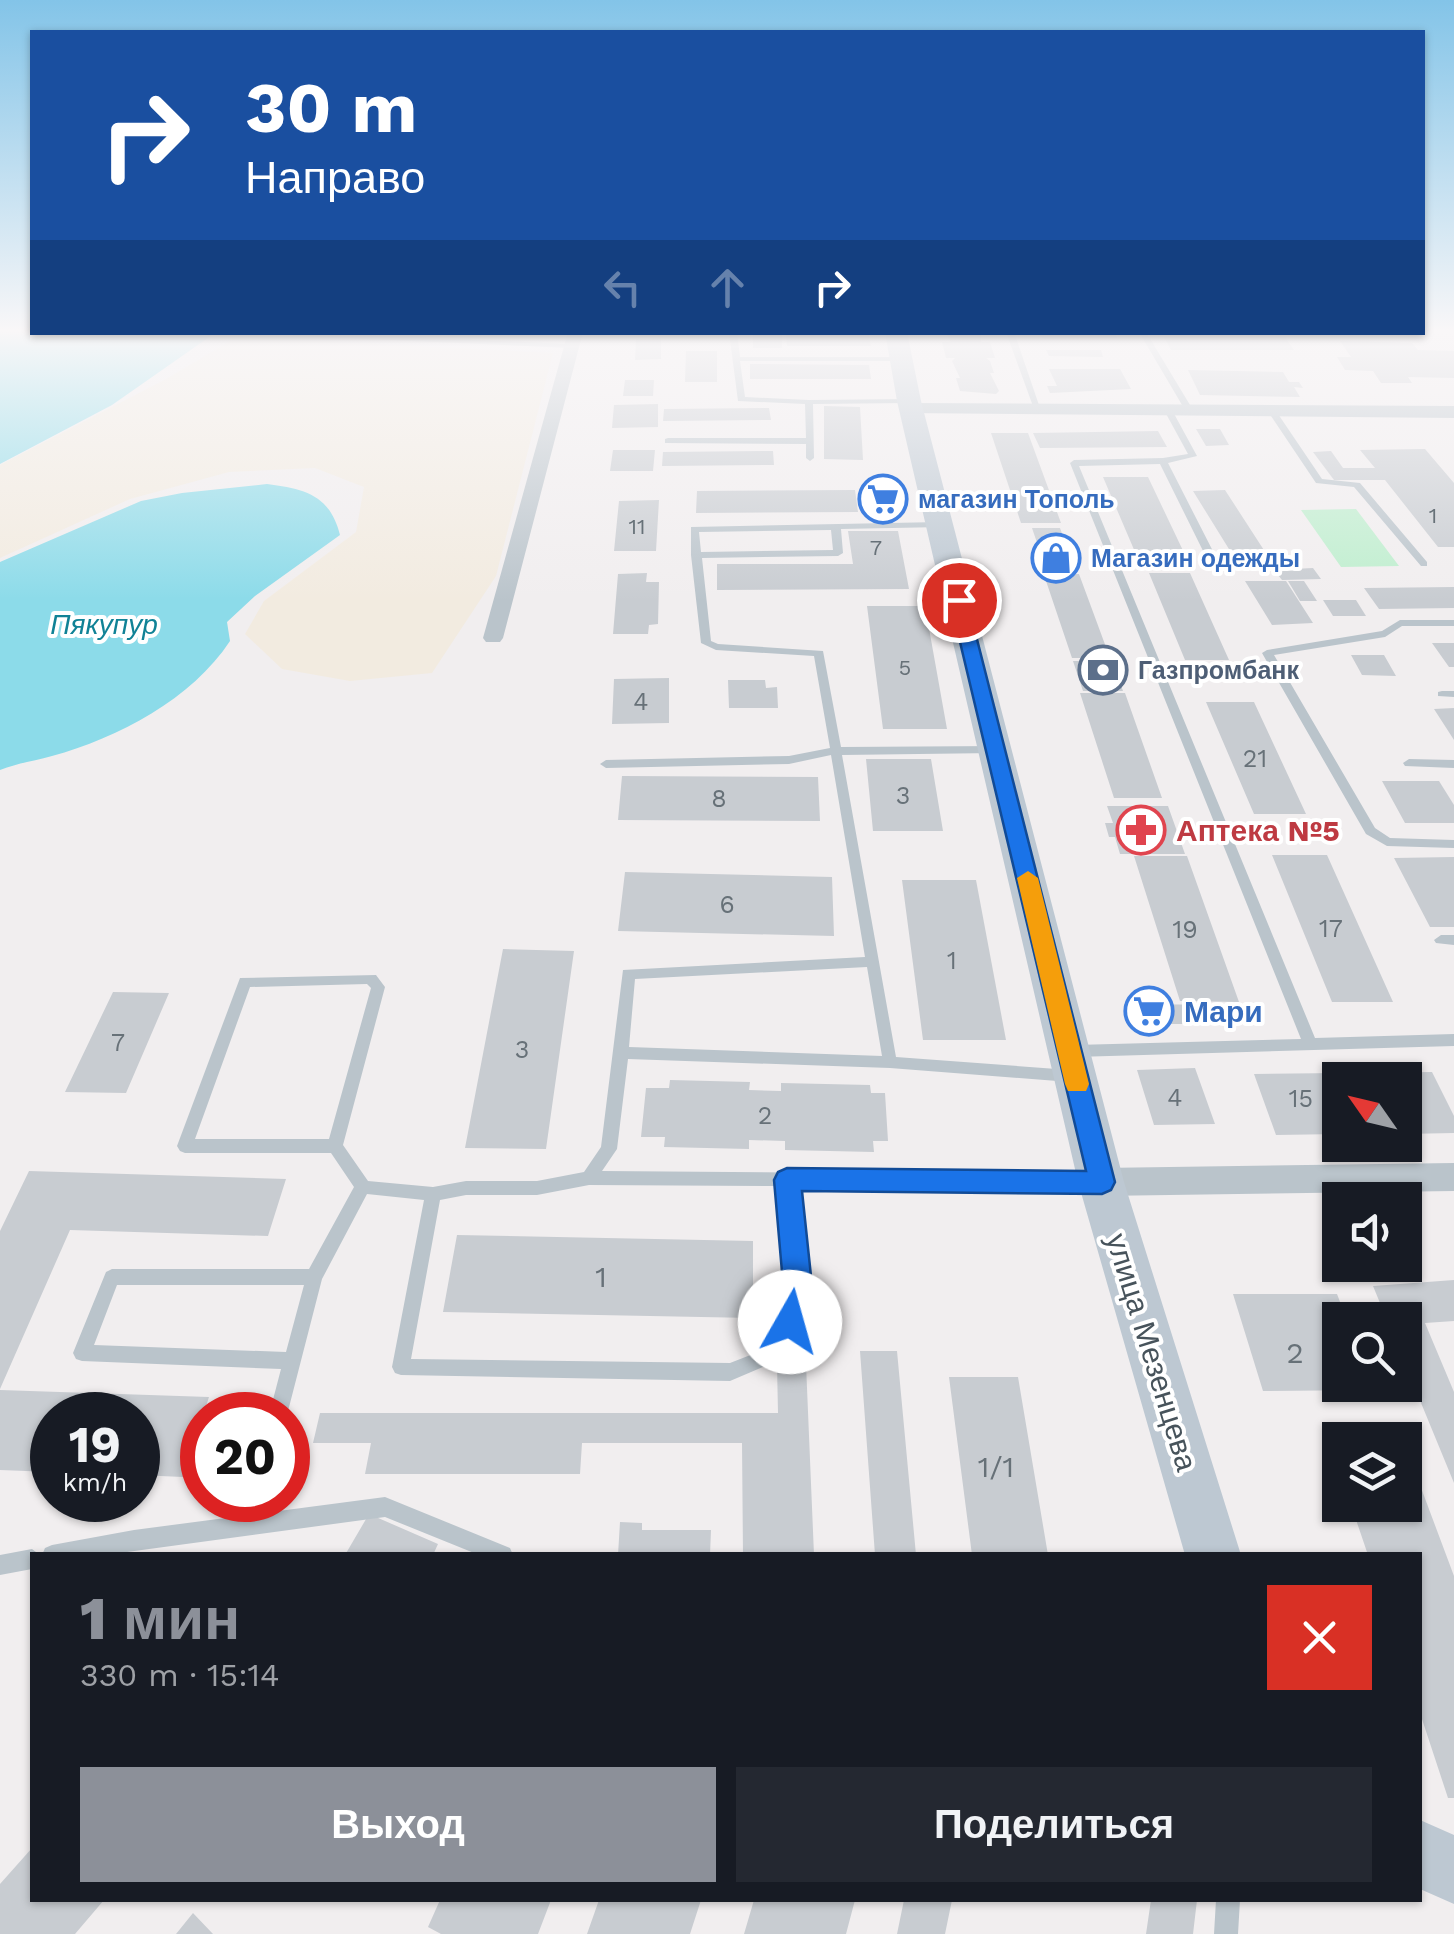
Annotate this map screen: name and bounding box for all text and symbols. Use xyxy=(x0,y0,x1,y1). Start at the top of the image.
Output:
text: 30 m xyxy=(245,67,417,149)
icon: right xyxy=(80,70,210,200)
text: Направо xyxy=(245,151,425,204)
icon: left xyxy=(595,260,650,315)
icon: ahead xyxy=(700,260,755,315)
icon: right xyxy=(805,260,860,315)
supermarket icon: магазин Тополь xyxy=(857,473,909,525)
place label: магазин Тополь xyxy=(918,485,1115,514)
house number: 1 xyxy=(1429,503,1437,528)
house number: 11 xyxy=(628,514,646,539)
shop icon: Магазин одежды xyxy=(1030,532,1082,584)
house number: 7 xyxy=(870,535,882,560)
place label: Магазин одежды xyxy=(1091,544,1300,573)
pin xyxy=(917,558,1002,643)
icon: arrive xyxy=(932,573,987,628)
water label: Пякупур xyxy=(50,608,158,641)
bank icon: Газпромбанк xyxy=(1077,644,1129,696)
house number: 5 xyxy=(899,655,911,680)
place label: Газпромбанк xyxy=(1138,656,1299,685)
house number: 4 xyxy=(633,687,649,716)
house number: 21 xyxy=(1243,744,1267,773)
house number: 3 xyxy=(896,781,910,810)
house number: 8 xyxy=(711,784,727,813)
pharmacy icon: Аптека №5 xyxy=(1115,804,1167,856)
place label: Аптека №5 xyxy=(1176,813,1340,848)
house number: 6 xyxy=(719,890,735,919)
house number: 17 xyxy=(1319,914,1343,943)
house number: 19 xyxy=(1172,915,1198,944)
house number: 1 xyxy=(947,946,957,975)
supermarket icon: Мари xyxy=(1123,985,1175,1037)
place label: Мари xyxy=(1184,994,1263,1029)
house number: 7 xyxy=(111,1028,125,1057)
house number: 3 xyxy=(515,1035,529,1064)
north arrow xyxy=(1322,1062,1422,1162)
map controls xyxy=(1322,1062,1422,1522)
house number: 4 xyxy=(1167,1083,1183,1112)
house number: 15 xyxy=(1289,1084,1313,1113)
house number: 2 xyxy=(758,1101,772,1130)
button: sound xyxy=(1322,1182,1422,1282)
street label: улица Мезенцева xyxy=(1099,1229,1205,1475)
house number: 1 xyxy=(595,1259,607,1294)
position arrow xyxy=(738,1270,842,1374)
button: search xyxy=(1322,1302,1422,1402)
house number: 2 xyxy=(1286,1335,1304,1370)
speed limit sign: 20 xyxy=(180,1392,310,1522)
text: 19 xyxy=(69,1415,121,1474)
button: layers xyxy=(1322,1422,1422,1522)
house number: 1/1 xyxy=(978,1449,1014,1484)
text: km/h xyxy=(63,1468,127,1497)
text: 1 мин xyxy=(80,1583,240,1654)
button: close xyxy=(1267,1585,1372,1690)
text: 330 m · 15:14 xyxy=(80,1656,280,1694)
button: Выход xyxy=(80,1767,716,1882)
button: Поделиться xyxy=(736,1767,1372,1882)

